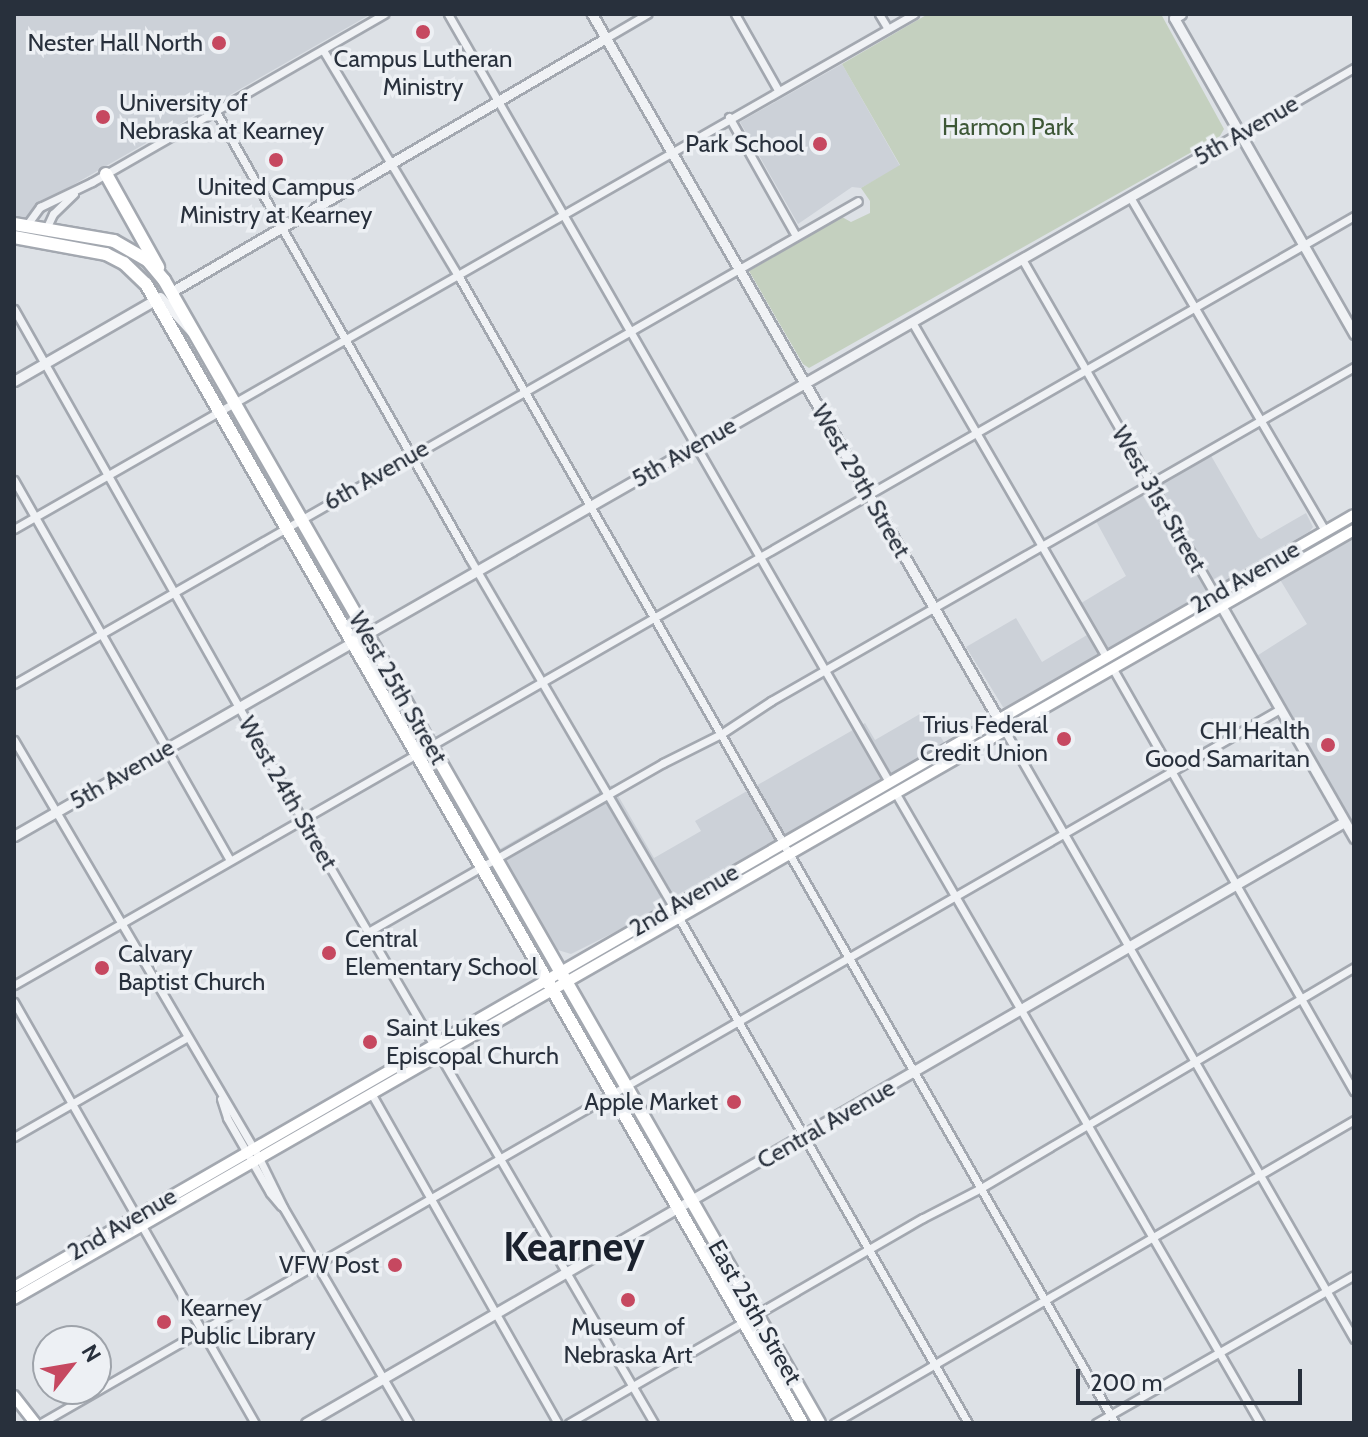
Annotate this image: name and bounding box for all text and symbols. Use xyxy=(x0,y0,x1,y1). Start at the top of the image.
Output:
marker: Campus Lutheran Ministry xyxy=(414,23,432,41)
place label: Nester Hall North xyxy=(28,29,203,57)
marker: Nester Hall North xyxy=(210,34,228,52)
place label: Campus Lutheran Ministry xyxy=(334,45,512,101)
place label: University of Nebraska at Kearney xyxy=(119,89,324,145)
street label: 5th Avenue xyxy=(1189,89,1303,171)
marker: University of Nebraska at Kearney xyxy=(94,108,112,126)
park label: Harmon Park xyxy=(942,113,1074,141)
place label: Park School xyxy=(685,130,804,158)
marker: Park School xyxy=(811,135,829,153)
marker: United Campus Ministry at Kearney xyxy=(267,151,285,169)
place label: United Campus Ministry at Kearney xyxy=(180,173,372,229)
street label: West 29th Street xyxy=(806,399,916,563)
street label: 5th Avenue xyxy=(627,411,741,493)
street label: West 31st Street xyxy=(1106,421,1212,577)
street label: 6th Avenue xyxy=(318,433,434,517)
street label: 2nd Avenue xyxy=(1185,534,1305,620)
street label: West 25th Street xyxy=(343,607,453,769)
street label: West 24th Street xyxy=(233,711,343,875)
place label: Trius Federal Credit Union xyxy=(920,711,1048,767)
place label: CHI Health Good Samaritan xyxy=(1145,717,1310,773)
marker: Trius Federal Credit Union xyxy=(1055,730,1073,748)
street label: 5th Avenue xyxy=(65,733,179,815)
marker: CHI Health Good Samaritan xyxy=(1317,734,1339,756)
street label: 2nd Avenue xyxy=(624,857,744,943)
place label: Central Elementary School xyxy=(345,925,537,981)
place label: Calvary Baptist Church xyxy=(118,940,265,996)
marker: Central Elementary School xyxy=(320,944,338,962)
marker: Calvary Baptist Church xyxy=(93,959,111,977)
place label: Saint Lukes Episcopal Church xyxy=(386,1014,559,1070)
marker: Saint Lukes Episcopal Church xyxy=(361,1033,379,1051)
street label: Central Avenue xyxy=(752,1073,900,1175)
place label: Apple Market xyxy=(584,1088,718,1116)
marker: Apple Market xyxy=(725,1093,743,1111)
street label: 2nd Avenue xyxy=(62,1181,182,1267)
district label: Kearney xyxy=(503,1223,645,1271)
street label: East 25th Street xyxy=(702,1235,808,1389)
place label: VFW Post xyxy=(279,1251,379,1279)
marker: VFW Post xyxy=(386,1256,404,1274)
marker: Museum of Nebraska Art xyxy=(619,1291,637,1309)
place label: Kearney Public Library xyxy=(180,1294,316,1350)
marker: Kearney Public Library xyxy=(155,1313,173,1331)
place label: Museum of Nebraska Art xyxy=(563,1313,693,1369)
north arrow xyxy=(32,1325,112,1405)
text: N xyxy=(76,1340,107,1367)
scale bar xyxy=(1080,1353,1306,1403)
text: 200 m xyxy=(1090,1368,1163,1397)

